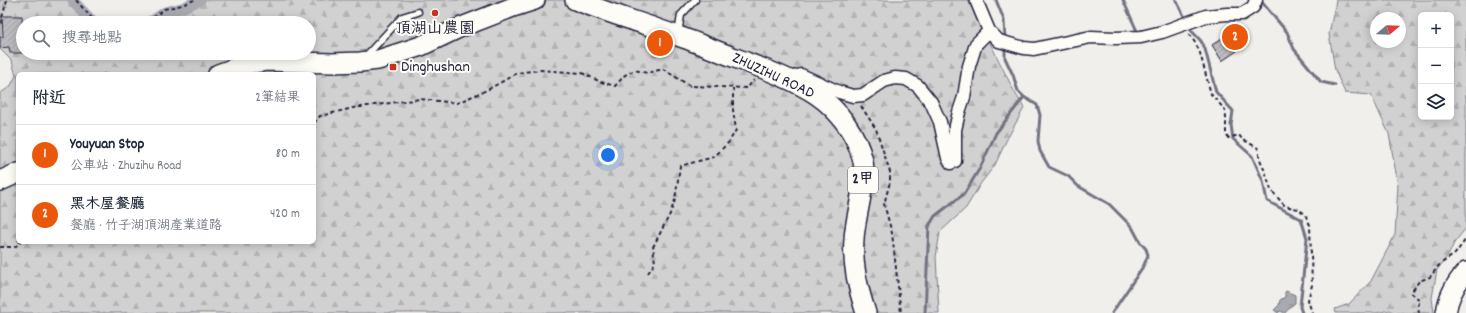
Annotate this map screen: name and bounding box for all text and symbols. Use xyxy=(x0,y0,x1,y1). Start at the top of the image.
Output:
marker: 頂湖山農園 xyxy=(430,8,440,18)
north arrow xyxy=(1370,12,1406,48)
map controls xyxy=(1418,12,1454,120)
button: + xyxy=(1418,12,1454,48)
search box xyxy=(16,16,316,60)
place label: 頂湖山農園 xyxy=(395,18,475,41)
pin: 2 xyxy=(1222,22,1248,52)
icon: search xyxy=(30,27,52,49)
text: 搜尋地點 xyxy=(62,28,122,50)
pin: 1 xyxy=(647,28,673,58)
street label: ZHUZIHU ROAD xyxy=(728,47,818,105)
button: − xyxy=(1418,48,1454,84)
place label: Dinghushan xyxy=(401,56,470,79)
marker: Dinghushan xyxy=(388,62,398,72)
button: layers xyxy=(1418,84,1454,120)
text: 附近 xyxy=(32,88,66,112)
text: 2筆結果 xyxy=(255,89,300,108)
text: Youyuan Stop xyxy=(70,134,144,156)
text: 1 xyxy=(44,145,46,164)
text: 80 m xyxy=(276,145,300,164)
your location xyxy=(598,145,618,165)
text: 公車站 · Zhuzihu Road xyxy=(70,157,181,176)
road number: 2甲 xyxy=(848,167,878,193)
text: 黑木屋餐廳 xyxy=(70,194,145,216)
text: 2 xyxy=(42,205,48,224)
text: 420 m xyxy=(270,205,300,224)
text: 餐廳 · 竹子湖頂湖產業道路 xyxy=(70,217,222,236)

